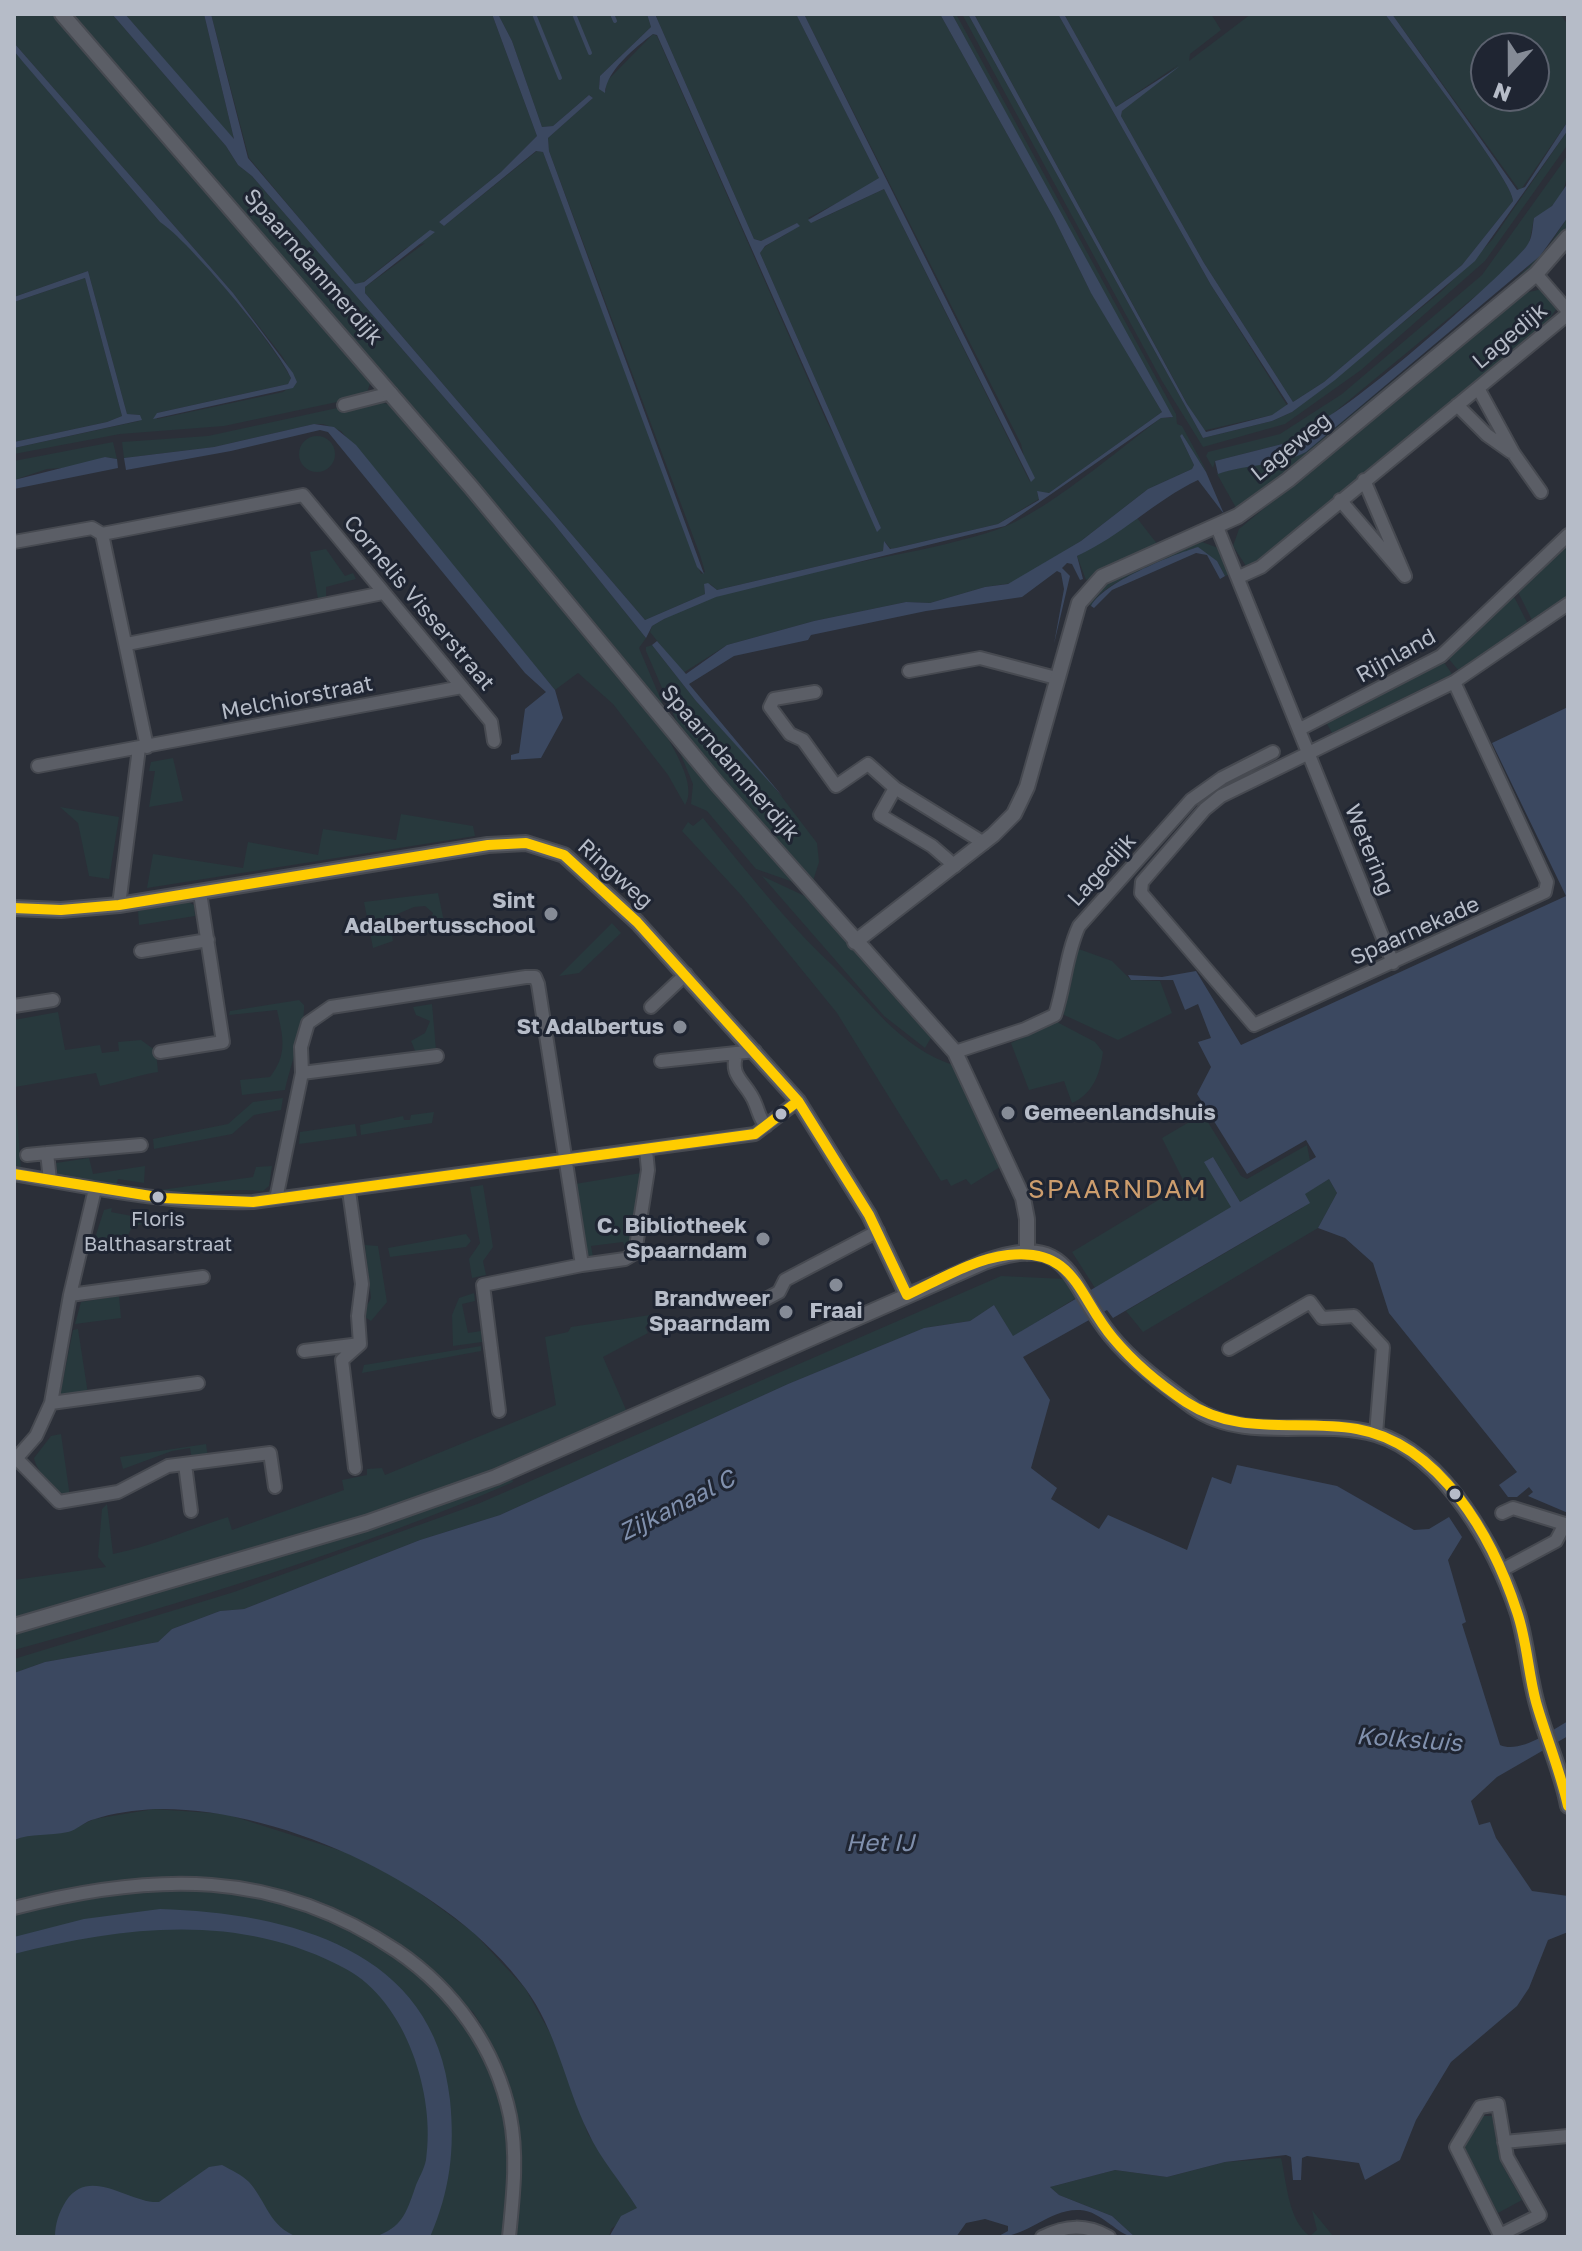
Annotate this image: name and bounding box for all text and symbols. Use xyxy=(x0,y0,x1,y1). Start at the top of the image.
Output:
north arrow xyxy=(1470,32,1550,112)
text: N xyxy=(1489,77,1515,109)
street label: Spaarndammerdijk xyxy=(238,183,388,351)
street label: Lagedijk xyxy=(1467,297,1553,375)
street label: Lageweg xyxy=(1246,407,1336,487)
street label: Cornelis Visserstraat xyxy=(338,510,500,696)
street label: Rijnland xyxy=(1352,623,1440,689)
street label: Melchiorstraat xyxy=(219,670,375,726)
street label: Spaarndammerdijk xyxy=(655,679,805,847)
street label: Wetering xyxy=(1339,801,1399,899)
street label: Lagedijk xyxy=(1062,828,1142,912)
street label: Ringweg xyxy=(572,833,658,915)
place label: Sint Adalbertusschool xyxy=(344,888,535,940)
street label: Spaarnekade xyxy=(1346,891,1484,971)
marker: Sint Adalbertusschool xyxy=(542,905,560,923)
place label: St Adalbertus xyxy=(516,1014,664,1040)
marker: St Adalbertus xyxy=(671,1018,689,1036)
place label: Gemeenlandshuis xyxy=(1024,1100,1216,1126)
marker: Gemeenlandshuis xyxy=(999,1104,1017,1122)
unlabelled marker xyxy=(773,1106,789,1122)
district label: SPAARNDAM xyxy=(1028,1174,1208,1206)
marker: Floris Balthasarstraat xyxy=(150,1189,166,1205)
place label: Floris Balthasarstraat xyxy=(84,1208,232,1255)
place label: C. Bibliotheek Spaarndam xyxy=(597,1213,747,1264)
marker: C. Bibliotheek Spaarndam xyxy=(754,1230,772,1248)
marker: Fraai xyxy=(827,1276,845,1294)
place label: Brandweer Spaarndam xyxy=(649,1286,770,1338)
place label: Fraai xyxy=(810,1298,862,1324)
marker: Brandweer Spaarndam xyxy=(777,1303,795,1321)
water label: Zijkanaal C xyxy=(614,1465,740,1547)
unlabelled marker xyxy=(1447,1486,1463,1502)
water label: Kolksluis xyxy=(1355,1722,1463,1758)
water label: Het IJ xyxy=(846,1829,914,1857)

